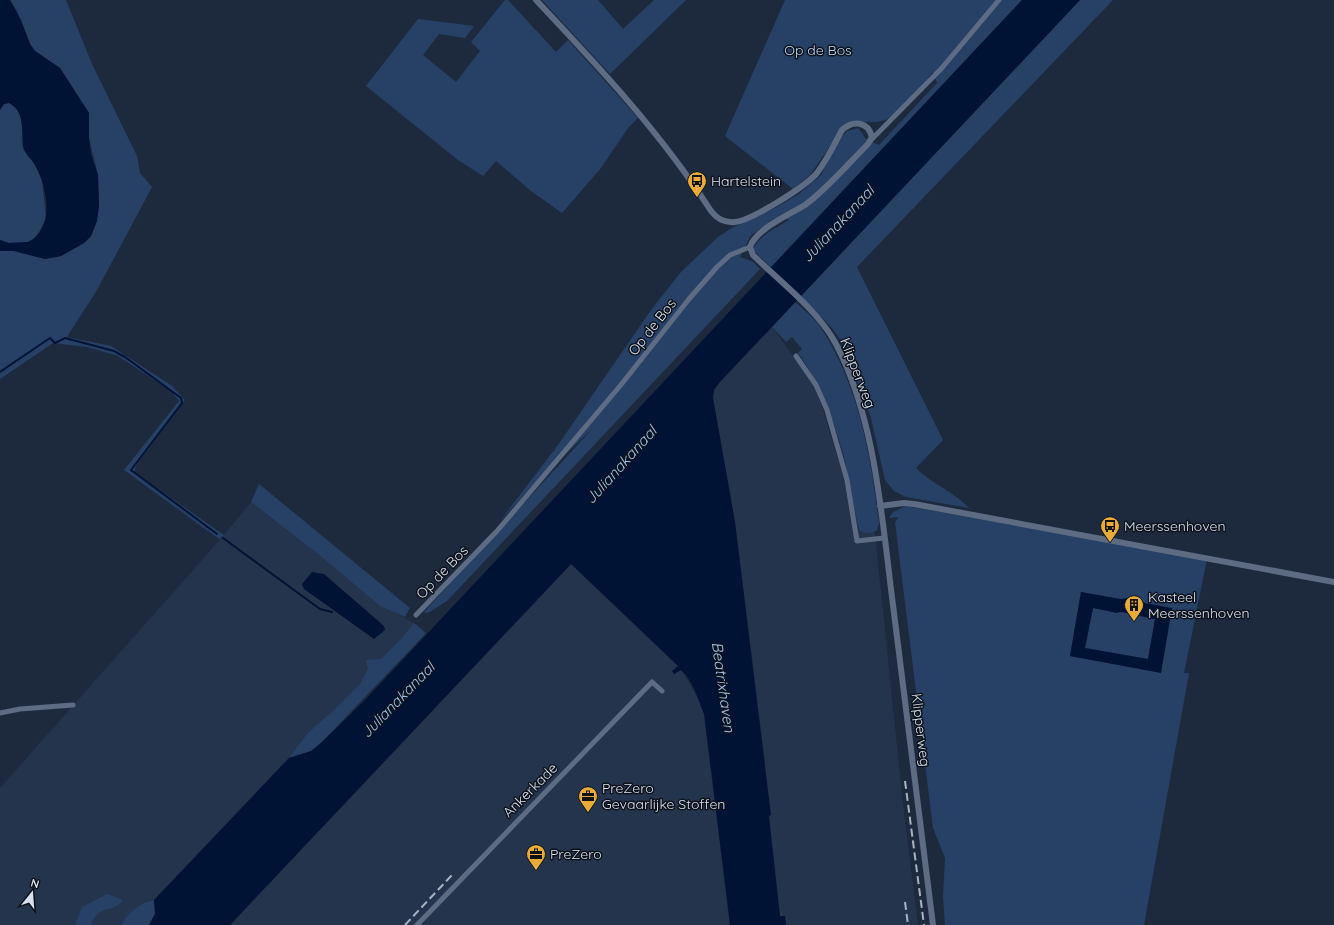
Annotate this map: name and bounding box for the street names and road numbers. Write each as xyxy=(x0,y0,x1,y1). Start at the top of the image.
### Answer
street label: Op de Bos xyxy=(624,295,680,359)
street label: Klipperweg xyxy=(836,335,880,411)
street label: Op de Bos xyxy=(412,542,472,602)
street label: Klipperweg xyxy=(908,692,934,768)
street label: Ankerkade xyxy=(499,759,561,821)

